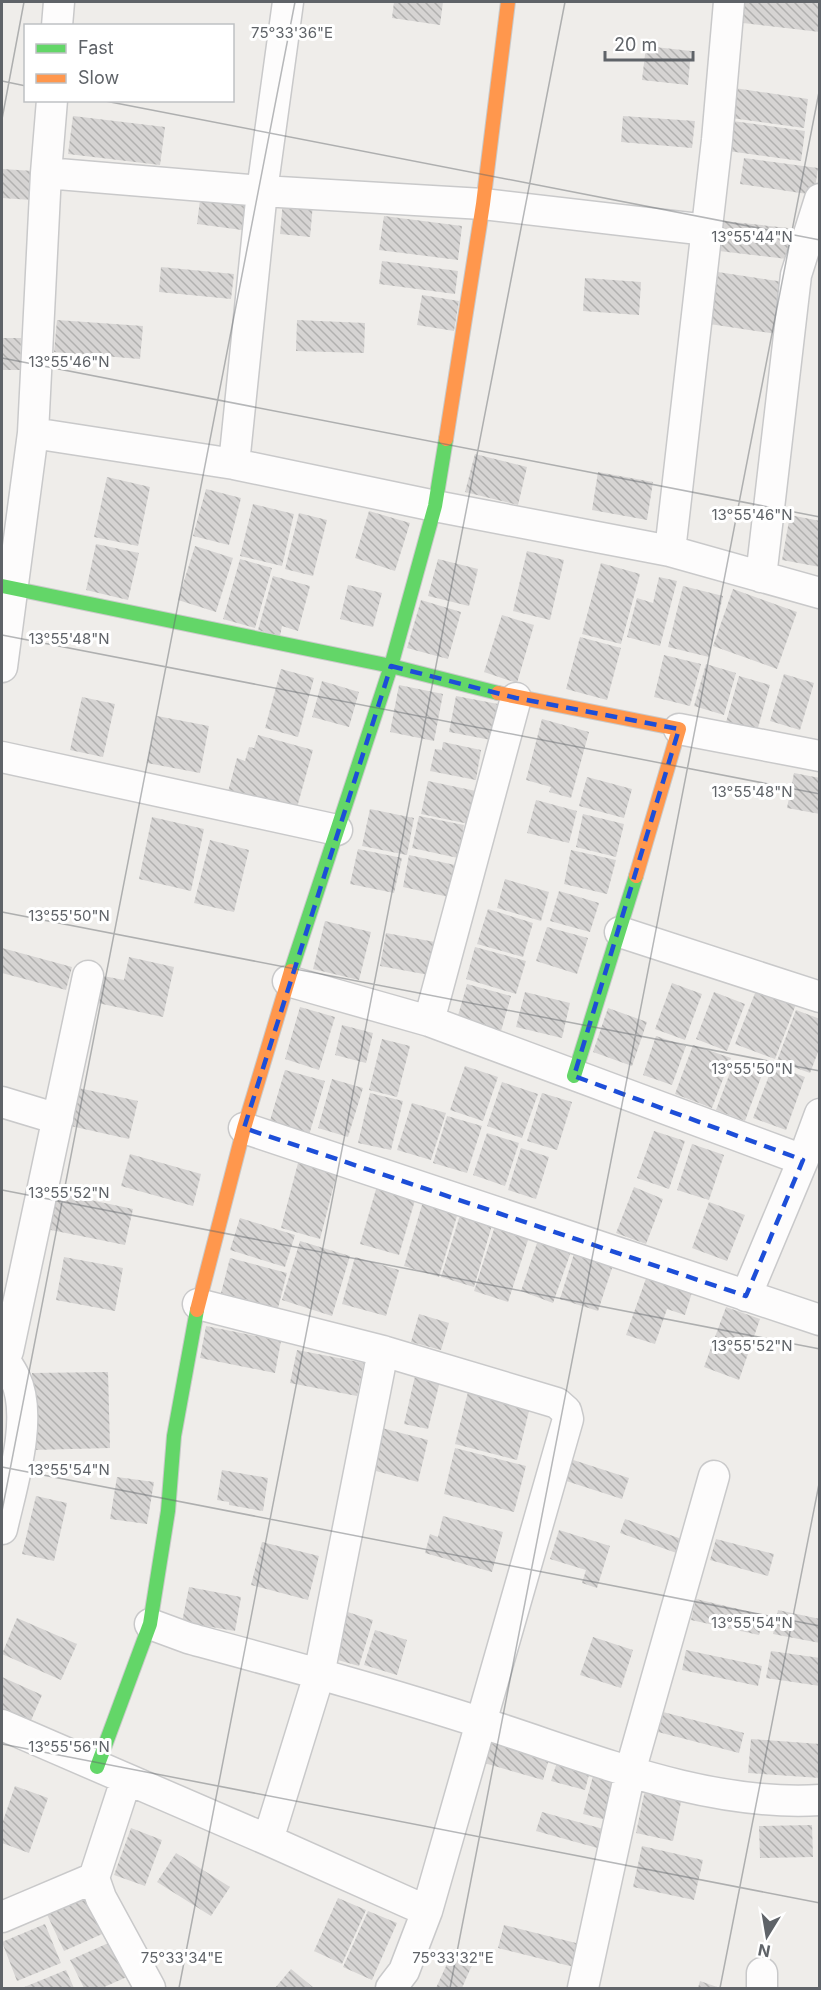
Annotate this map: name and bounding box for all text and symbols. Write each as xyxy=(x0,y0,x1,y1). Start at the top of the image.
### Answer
text: 75°33'36"E xyxy=(251,23,333,42)
legend xyxy=(24,24,234,102)
scale bar xyxy=(605,24,694,62)
text: 20 m xyxy=(614,34,657,55)
text: Fast xyxy=(78,37,114,58)
text: Slow xyxy=(78,67,119,88)
text: 13°55'44"N xyxy=(711,227,793,246)
text: 13°55'46"N xyxy=(28,352,110,371)
text: 13°55'46"N xyxy=(711,505,793,524)
text: 13°55'48"N xyxy=(28,629,110,648)
text: 13°55'48"N xyxy=(711,782,793,801)
text: 13°55'50"N xyxy=(28,906,110,925)
text: 13°55'50"N xyxy=(711,1059,793,1078)
text: 13°55'52"N xyxy=(28,1183,110,1202)
text: 13°55'52"N xyxy=(711,1336,793,1355)
text: 13°55'54"N xyxy=(28,1460,110,1479)
text: 13°55'54"N xyxy=(711,1613,793,1632)
text: 13°55'56"N xyxy=(28,1737,110,1756)
north arrow xyxy=(737,1906,797,1966)
text: N xyxy=(756,1940,772,1962)
text: 75°33'34"E xyxy=(141,1948,223,1967)
text: 75°33'32"E xyxy=(412,1948,494,1967)

